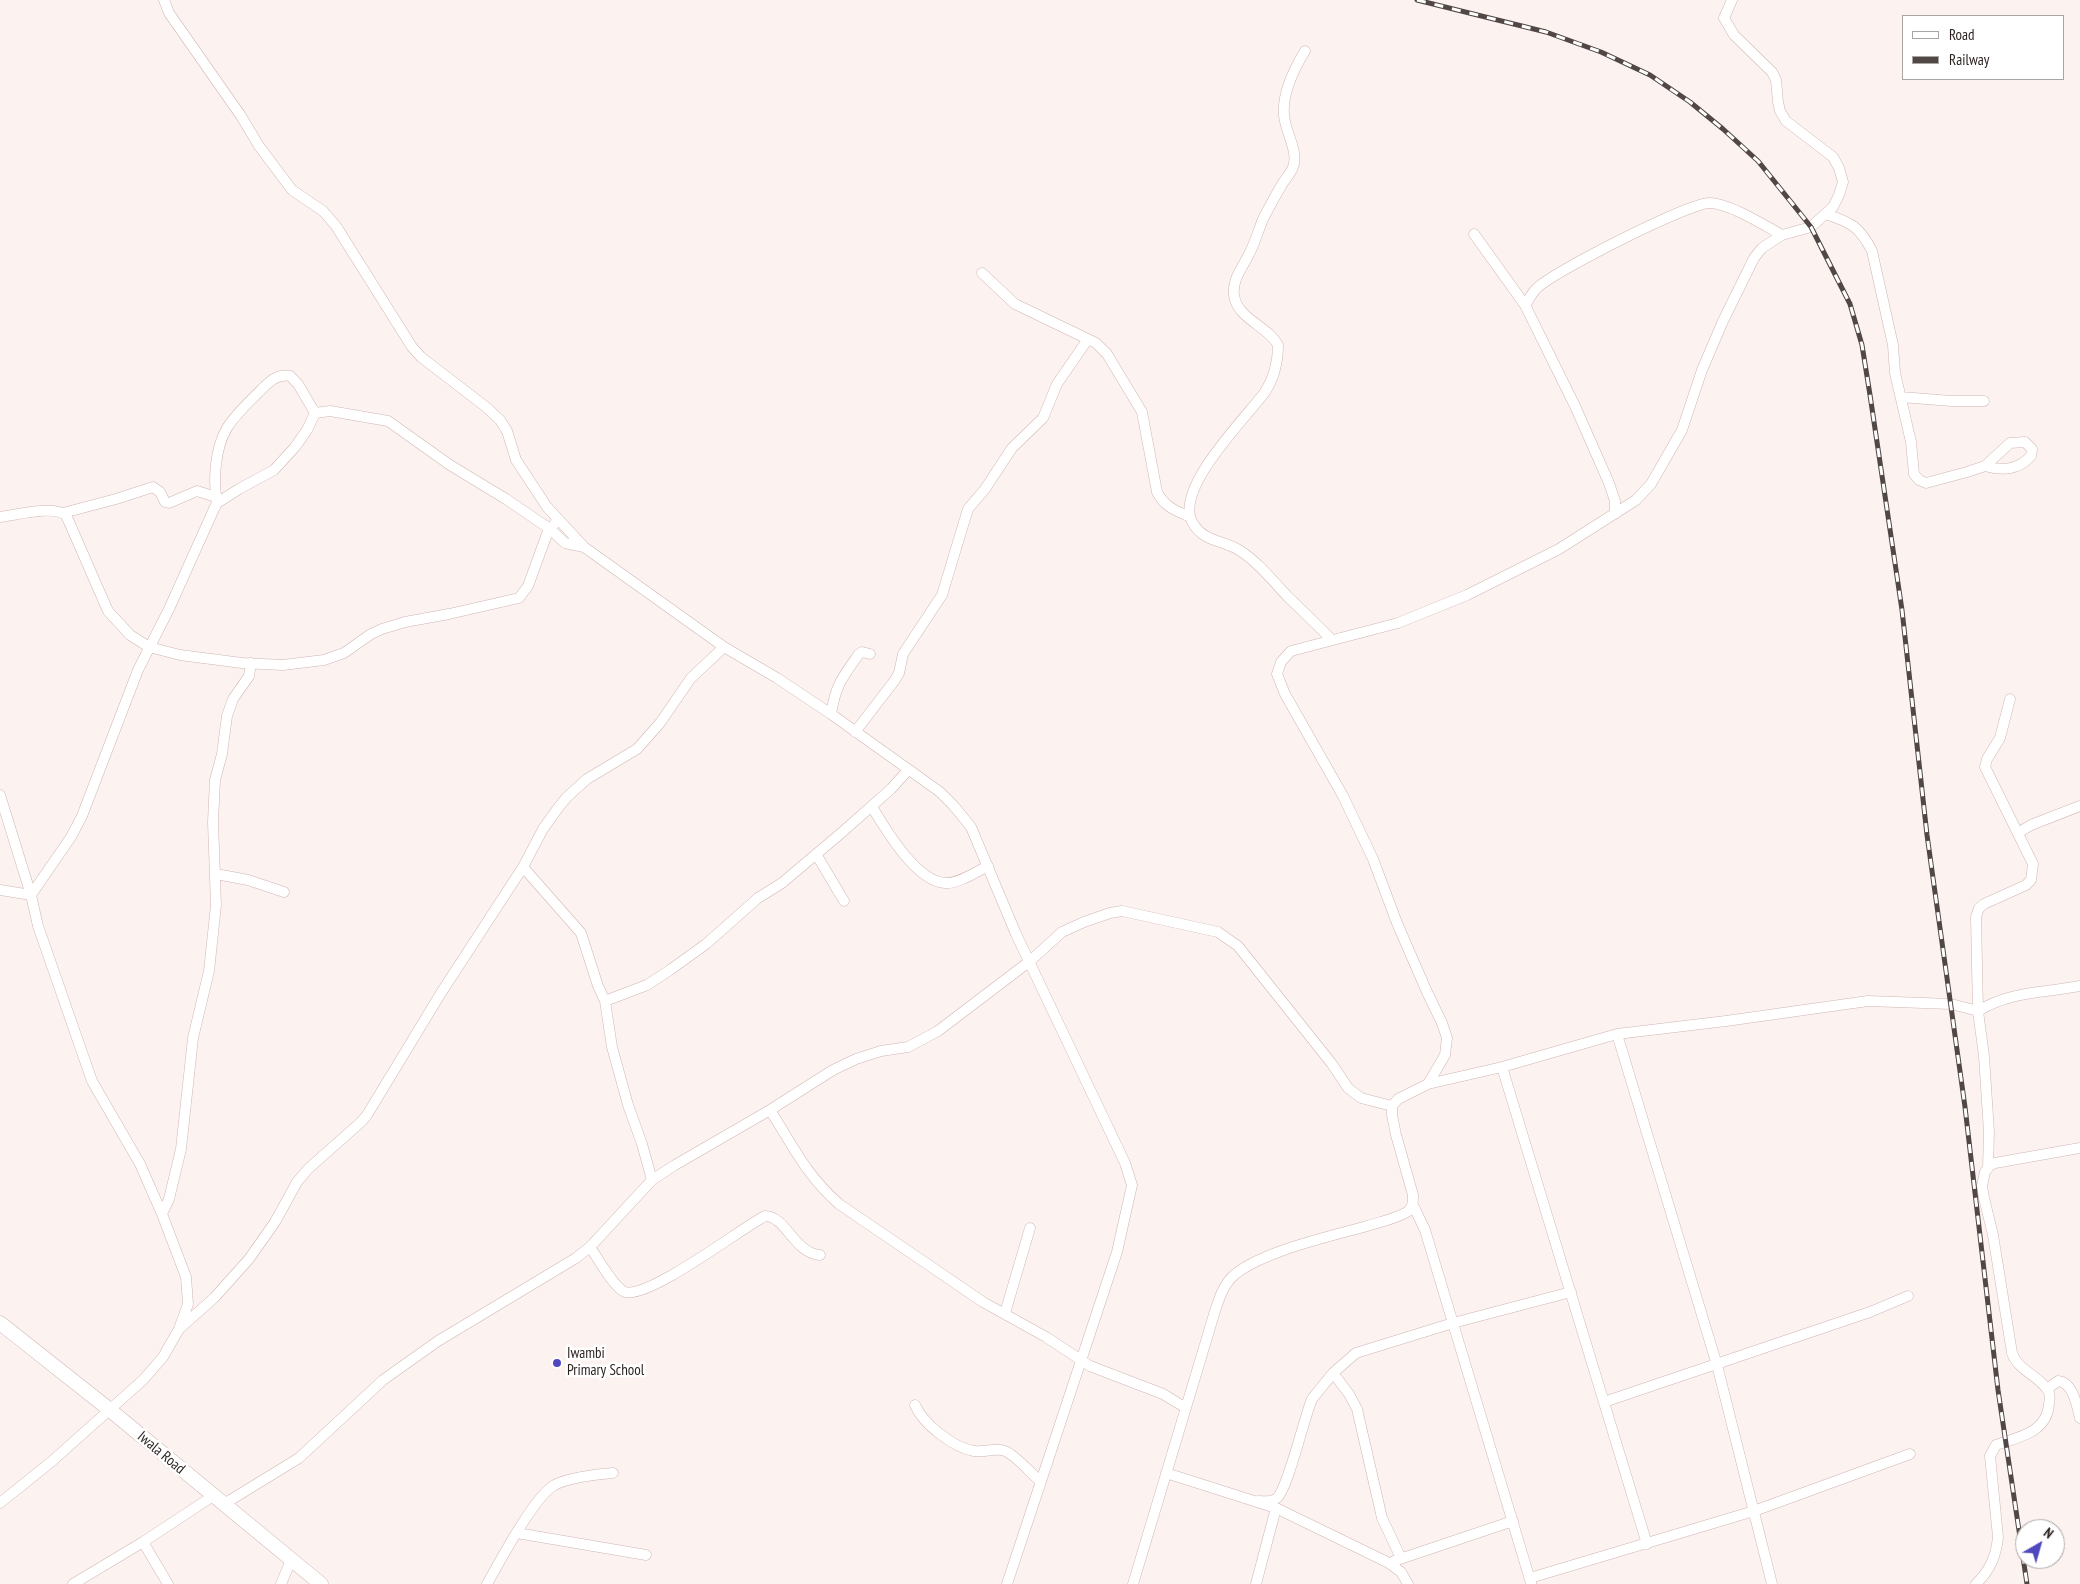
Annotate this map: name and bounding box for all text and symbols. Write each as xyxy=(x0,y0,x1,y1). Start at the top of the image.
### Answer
legend xyxy=(1902,15,2065,80)
text: Road xyxy=(1949,25,1975,44)
text: Railway xyxy=(1949,50,1989,69)
place label: Iwambi Primary School xyxy=(567,1345,644,1380)
marker: Iwambi Primary School xyxy=(551,1357,563,1369)
street label: Iwala Road xyxy=(134,1428,188,1478)
north arrow xyxy=(2015,1519,2065,1569)
text: N xyxy=(2040,1524,2057,1542)

